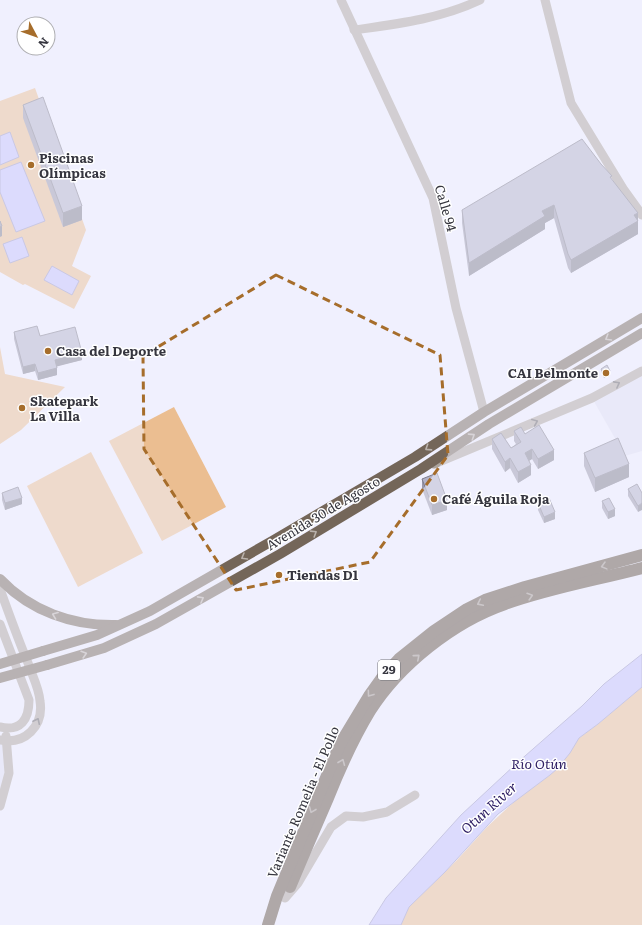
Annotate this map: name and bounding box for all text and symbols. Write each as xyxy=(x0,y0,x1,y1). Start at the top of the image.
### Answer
north arrow xyxy=(16,16,56,56)
text: N xyxy=(35,34,53,52)
place label: Piscinas Olímpicas xyxy=(39,148,106,182)
marker: Piscinas Olímpicas xyxy=(26,160,36,170)
street label: Calle 94 xyxy=(431,182,462,233)
one-way arrow xyxy=(605,334,612,341)
place label: Casa del Deporte xyxy=(56,341,166,360)
marker: Casa del Deporte xyxy=(43,346,53,356)
place label: CAI Belmonte xyxy=(508,363,598,382)
marker: CAI Belmonte xyxy=(601,368,611,378)
one-way arrow xyxy=(613,382,620,389)
place label: Skatepark La Villa xyxy=(30,391,98,425)
marker: Skatepark La Villa xyxy=(17,403,27,413)
one-way arrow xyxy=(530,419,538,427)
one-way arrow xyxy=(468,433,475,441)
one-way arrow xyxy=(425,444,432,451)
street label: Avenida 30 de Agosto xyxy=(262,471,384,554)
place label: Café Águila Roja xyxy=(442,489,550,508)
marker: Café Águila Roja xyxy=(429,494,439,504)
one-way arrow xyxy=(310,531,317,538)
one-way arrow xyxy=(241,553,248,560)
one-way arrow xyxy=(601,561,608,569)
place label: Tiendas D1 xyxy=(287,565,359,584)
marker: Tiendas D1 xyxy=(274,570,284,580)
one-way arrow xyxy=(527,592,534,601)
one-way arrow xyxy=(197,596,204,603)
one-way arrow xyxy=(477,598,484,606)
one-way arrow xyxy=(51,611,58,619)
one-way arrow xyxy=(80,650,87,659)
one-way arrow xyxy=(413,655,420,662)
road number: 29 xyxy=(378,660,400,680)
one-way arrow xyxy=(368,689,375,696)
one-way arrow xyxy=(32,718,40,726)
street label: Variante Romelia - El Pollo xyxy=(262,723,343,881)
water label: Río Otún xyxy=(511,753,568,773)
one-way arrow xyxy=(338,759,346,766)
water label: Otun River xyxy=(456,776,521,838)
one-way arrow xyxy=(309,806,317,813)

